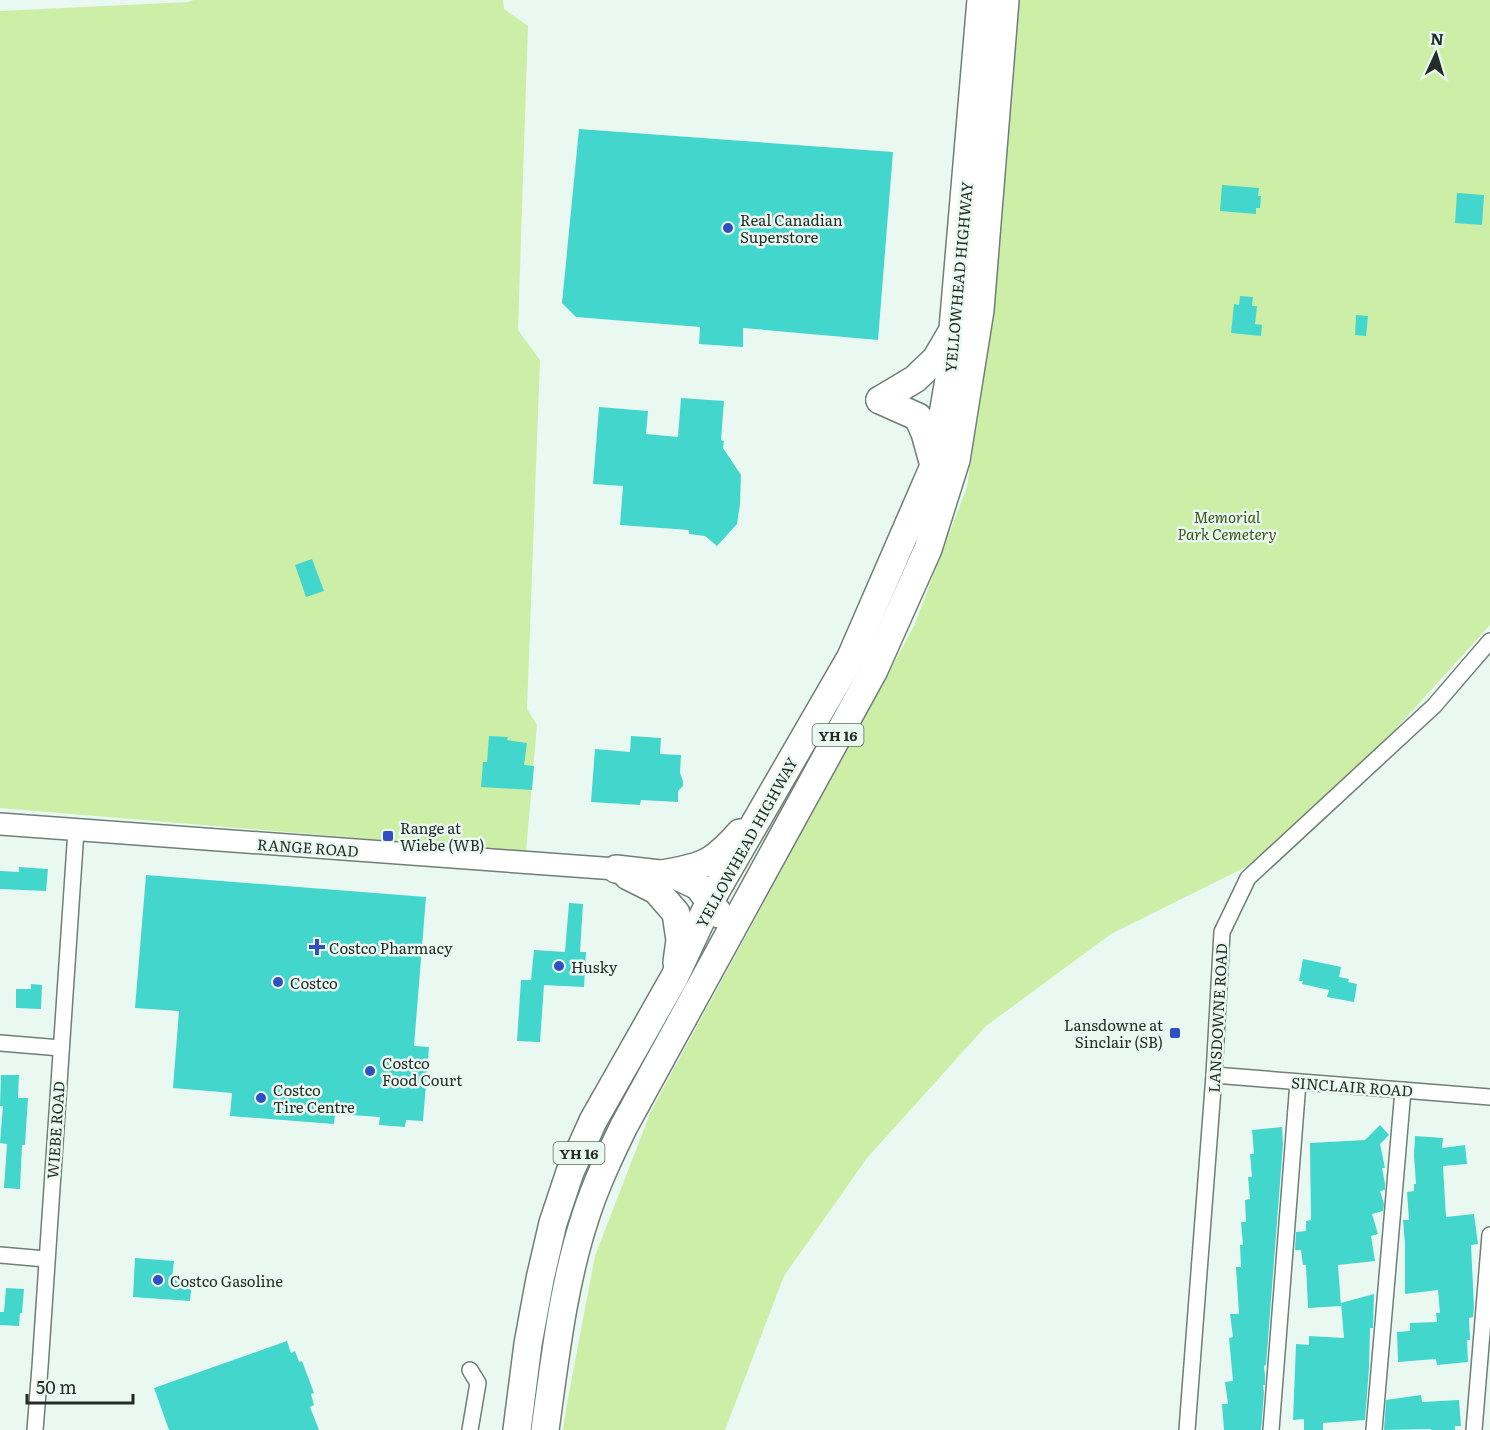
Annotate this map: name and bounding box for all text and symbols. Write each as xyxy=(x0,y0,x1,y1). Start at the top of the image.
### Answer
north arrow xyxy=(1406,24,1466,84)
text: N xyxy=(1430,26,1445,50)
street label: YELLOWHEAD HIGHWAY xyxy=(938,180,978,373)
place label: Real Canadian Superstore xyxy=(740,208,843,248)
marker: Real Canadian Superstore xyxy=(721,221,735,235)
park label: Memorial Park Cemetery xyxy=(1177,505,1277,545)
road number: YH 16 xyxy=(812,724,864,746)
street label: YELLOWHEAD HIGHWAY xyxy=(689,752,803,931)
place label: Range at Wiebe (WB) xyxy=(400,816,485,856)
marker: Range at Wiebe (WB) xyxy=(381,829,395,843)
street label: RANGE ROAD xyxy=(257,832,359,862)
place label: Costco Pharmacy xyxy=(329,936,453,959)
marker: Costco Pharmacy xyxy=(310,940,324,954)
street label: LANSDOWNE ROAD xyxy=(1202,943,1232,1093)
place label: Husky xyxy=(571,955,618,978)
marker: Husky xyxy=(552,959,566,973)
place label: Costco xyxy=(290,971,338,994)
marker: Costco xyxy=(271,975,285,989)
place label: Lansdowne at Sinclair (SB) xyxy=(1064,1013,1163,1053)
marker: Lansdowne at Sinclair (SB) xyxy=(1168,1026,1182,1040)
place label: Costco Food Court xyxy=(382,1051,462,1091)
marker: Costco Food Court xyxy=(363,1064,377,1078)
street label: SINCLAIR ROAD xyxy=(1290,1070,1414,1102)
place label: Costco Tire Centre xyxy=(273,1078,355,1118)
street label: WIEBE ROAD xyxy=(40,1080,70,1180)
marker: Costco Tire Centre xyxy=(254,1091,268,1105)
road number: YH 16 xyxy=(554,1142,604,1164)
place label: Costco Gasoline xyxy=(170,1269,283,1292)
marker: Costco Gasoline xyxy=(151,1273,165,1287)
scale bar xyxy=(27,1367,134,1405)
text: 50 m xyxy=(36,1373,77,1400)

